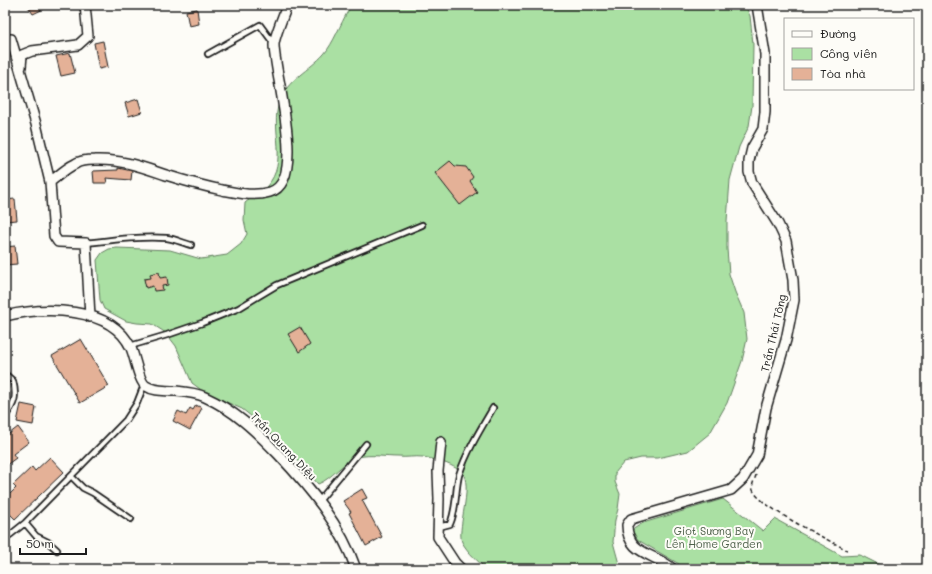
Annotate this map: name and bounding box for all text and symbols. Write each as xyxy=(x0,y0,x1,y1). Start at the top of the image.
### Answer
legend xyxy=(784,18,914,90)
text: Đường xyxy=(820,25,856,41)
text: Công viên xyxy=(820,45,877,61)
text: Tòa nhà xyxy=(820,65,866,81)
street label: Trần Thái Tông xyxy=(757,293,789,373)
street label: Trần Quang Diệu xyxy=(248,409,320,483)
park label: Giọt Sương Bay Lên Home Garden xyxy=(666,523,762,551)
scale bar xyxy=(20,530,86,556)
text: 50 m xyxy=(26,535,54,551)

